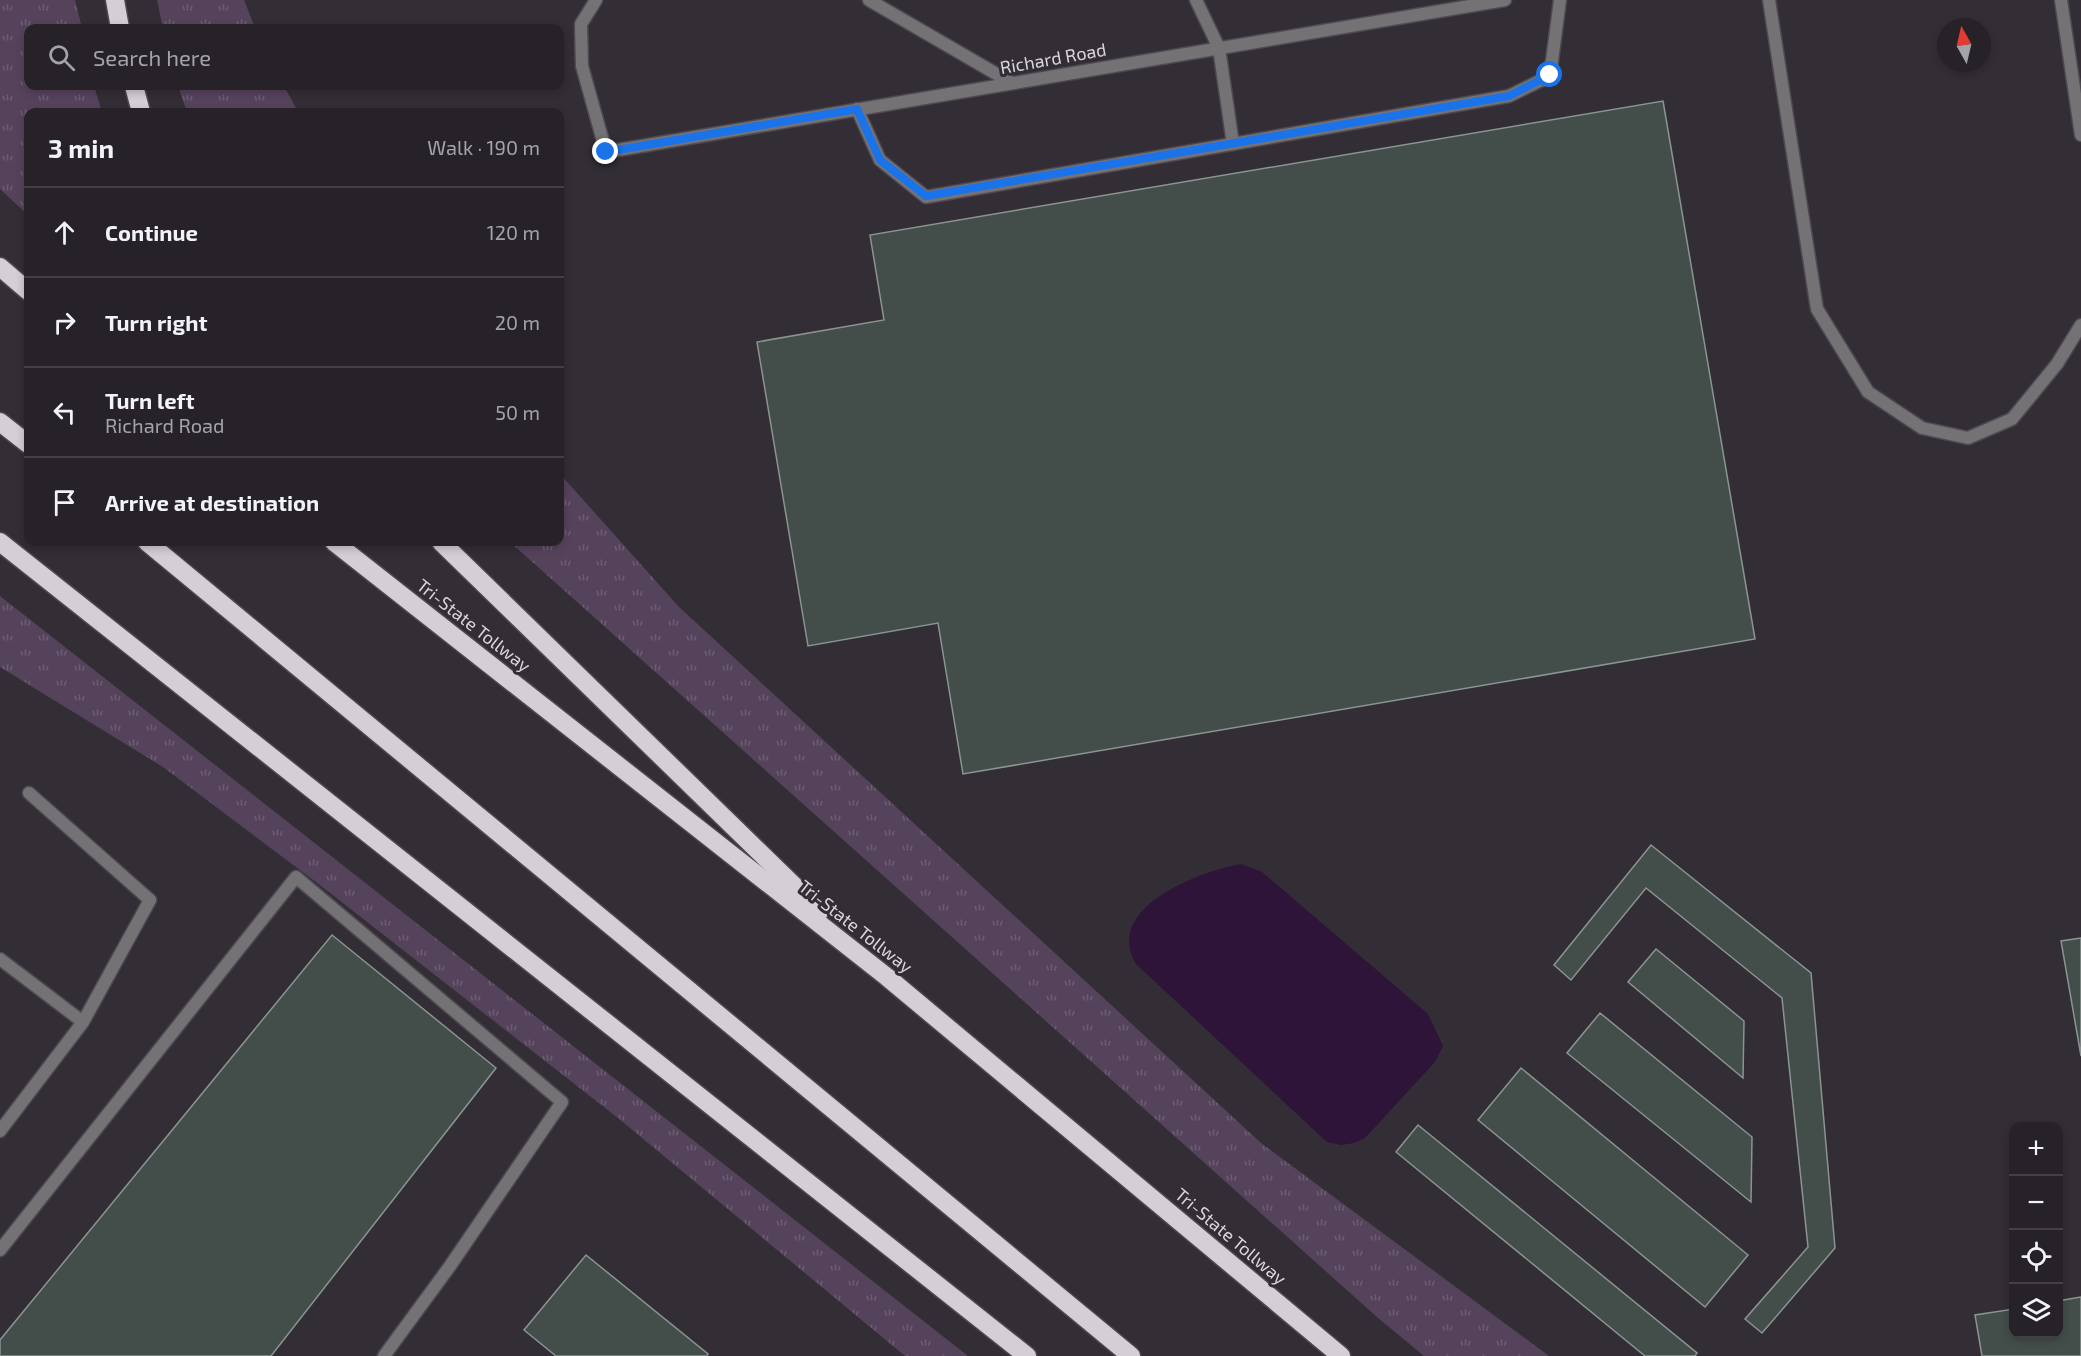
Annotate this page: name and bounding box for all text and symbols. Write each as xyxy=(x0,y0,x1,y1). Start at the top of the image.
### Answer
north arrow xyxy=(1937,18,1991,72)
search box xyxy=(24,24,564,90)
street label: Richard Road xyxy=(998,38,1108,78)
icon: search xyxy=(45,41,78,74)
text: Search here xyxy=(93,44,211,70)
route start xyxy=(1536,61,1562,87)
text: 3 min xyxy=(48,132,114,163)
text: Walk · 190 m xyxy=(427,135,540,159)
route end xyxy=(592,138,618,164)
icon: ahead xyxy=(48,216,81,249)
text: Continue xyxy=(105,219,198,245)
text: 120 m xyxy=(487,220,540,244)
icon: right xyxy=(48,306,81,339)
text: Turn right xyxy=(105,309,207,335)
text: 20 m xyxy=(495,310,540,334)
text: Turn left xyxy=(105,387,194,413)
icon: left xyxy=(48,396,81,429)
text: 50 m xyxy=(495,400,540,424)
text: Richard Road xyxy=(105,413,225,437)
icon: arrive xyxy=(48,486,81,519)
text: Arrive at destination xyxy=(105,489,319,515)
street label: Tri-State Tollway xyxy=(413,574,536,677)
street label: Tri-State Tollway xyxy=(795,875,918,978)
map controls xyxy=(2009,1122,2063,1338)
button: + xyxy=(2009,1122,2063,1176)
button: − xyxy=(2009,1176,2063,1230)
street label: Tri-State Tollway xyxy=(1171,1183,1291,1289)
button: locate xyxy=(2009,1230,2063,1284)
button: layers xyxy=(2009,1284,2063,1338)

